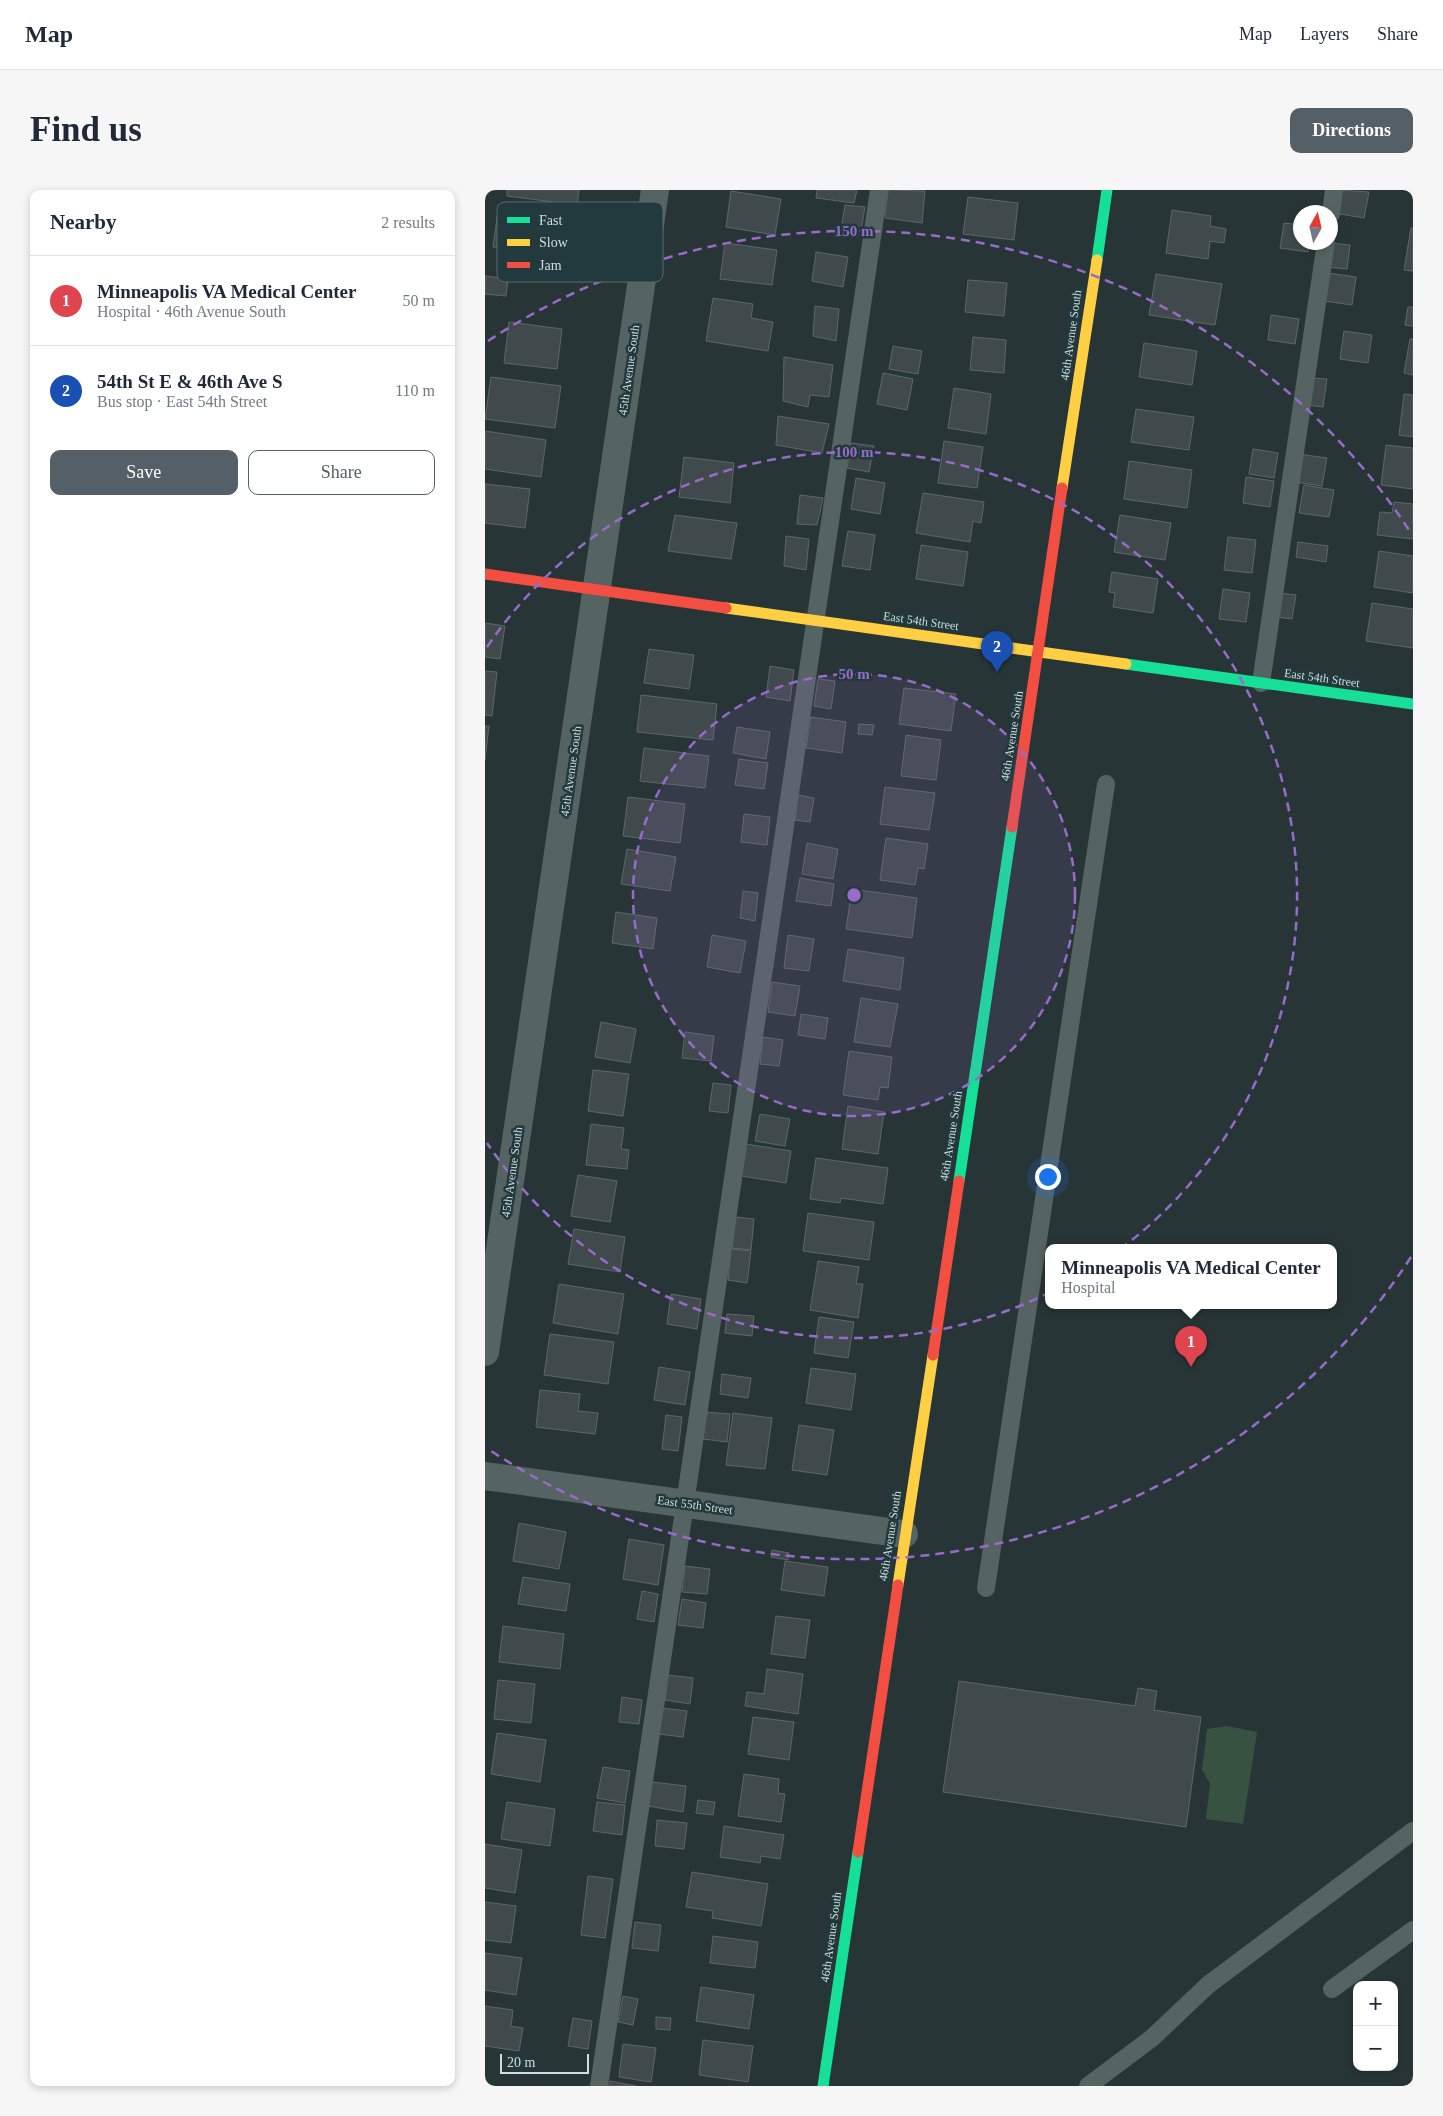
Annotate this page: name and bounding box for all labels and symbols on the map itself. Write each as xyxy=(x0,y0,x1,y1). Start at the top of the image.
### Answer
legend xyxy=(497,202,663,282)
north arrow xyxy=(1293,205,1338,250)
text: Fast xyxy=(539,213,562,228)
text: 150 m xyxy=(835,223,874,239)
text: Slow xyxy=(539,235,569,250)
text: Jam xyxy=(539,258,562,273)
street label: 46th Avenue South xyxy=(1058,289,1084,381)
street label: 45th Avenue South xyxy=(616,324,642,416)
text: 100 m xyxy=(835,444,874,460)
street label: East 54th Street xyxy=(882,609,960,633)
pin: 2 xyxy=(981,631,1013,672)
text: 50 m xyxy=(838,666,870,682)
street label: East 54th Street xyxy=(1283,666,1361,690)
street label: 46th Avenue South xyxy=(998,690,1026,782)
street label: 45th Avenue South xyxy=(558,725,584,817)
centre of rings xyxy=(845,886,863,904)
street label: 46th Avenue South xyxy=(937,1090,965,1182)
street label: 45th Avenue South xyxy=(499,1126,525,1218)
your location xyxy=(1035,1164,1061,1190)
pin: 1 xyxy=(1175,1326,1207,1367)
street label: 46th Avenue South xyxy=(876,1490,904,1582)
street label: East 55th Street xyxy=(656,1493,734,1517)
street label: 46th Avenue South xyxy=(818,1891,844,1983)
scale bar xyxy=(500,2051,589,2074)

